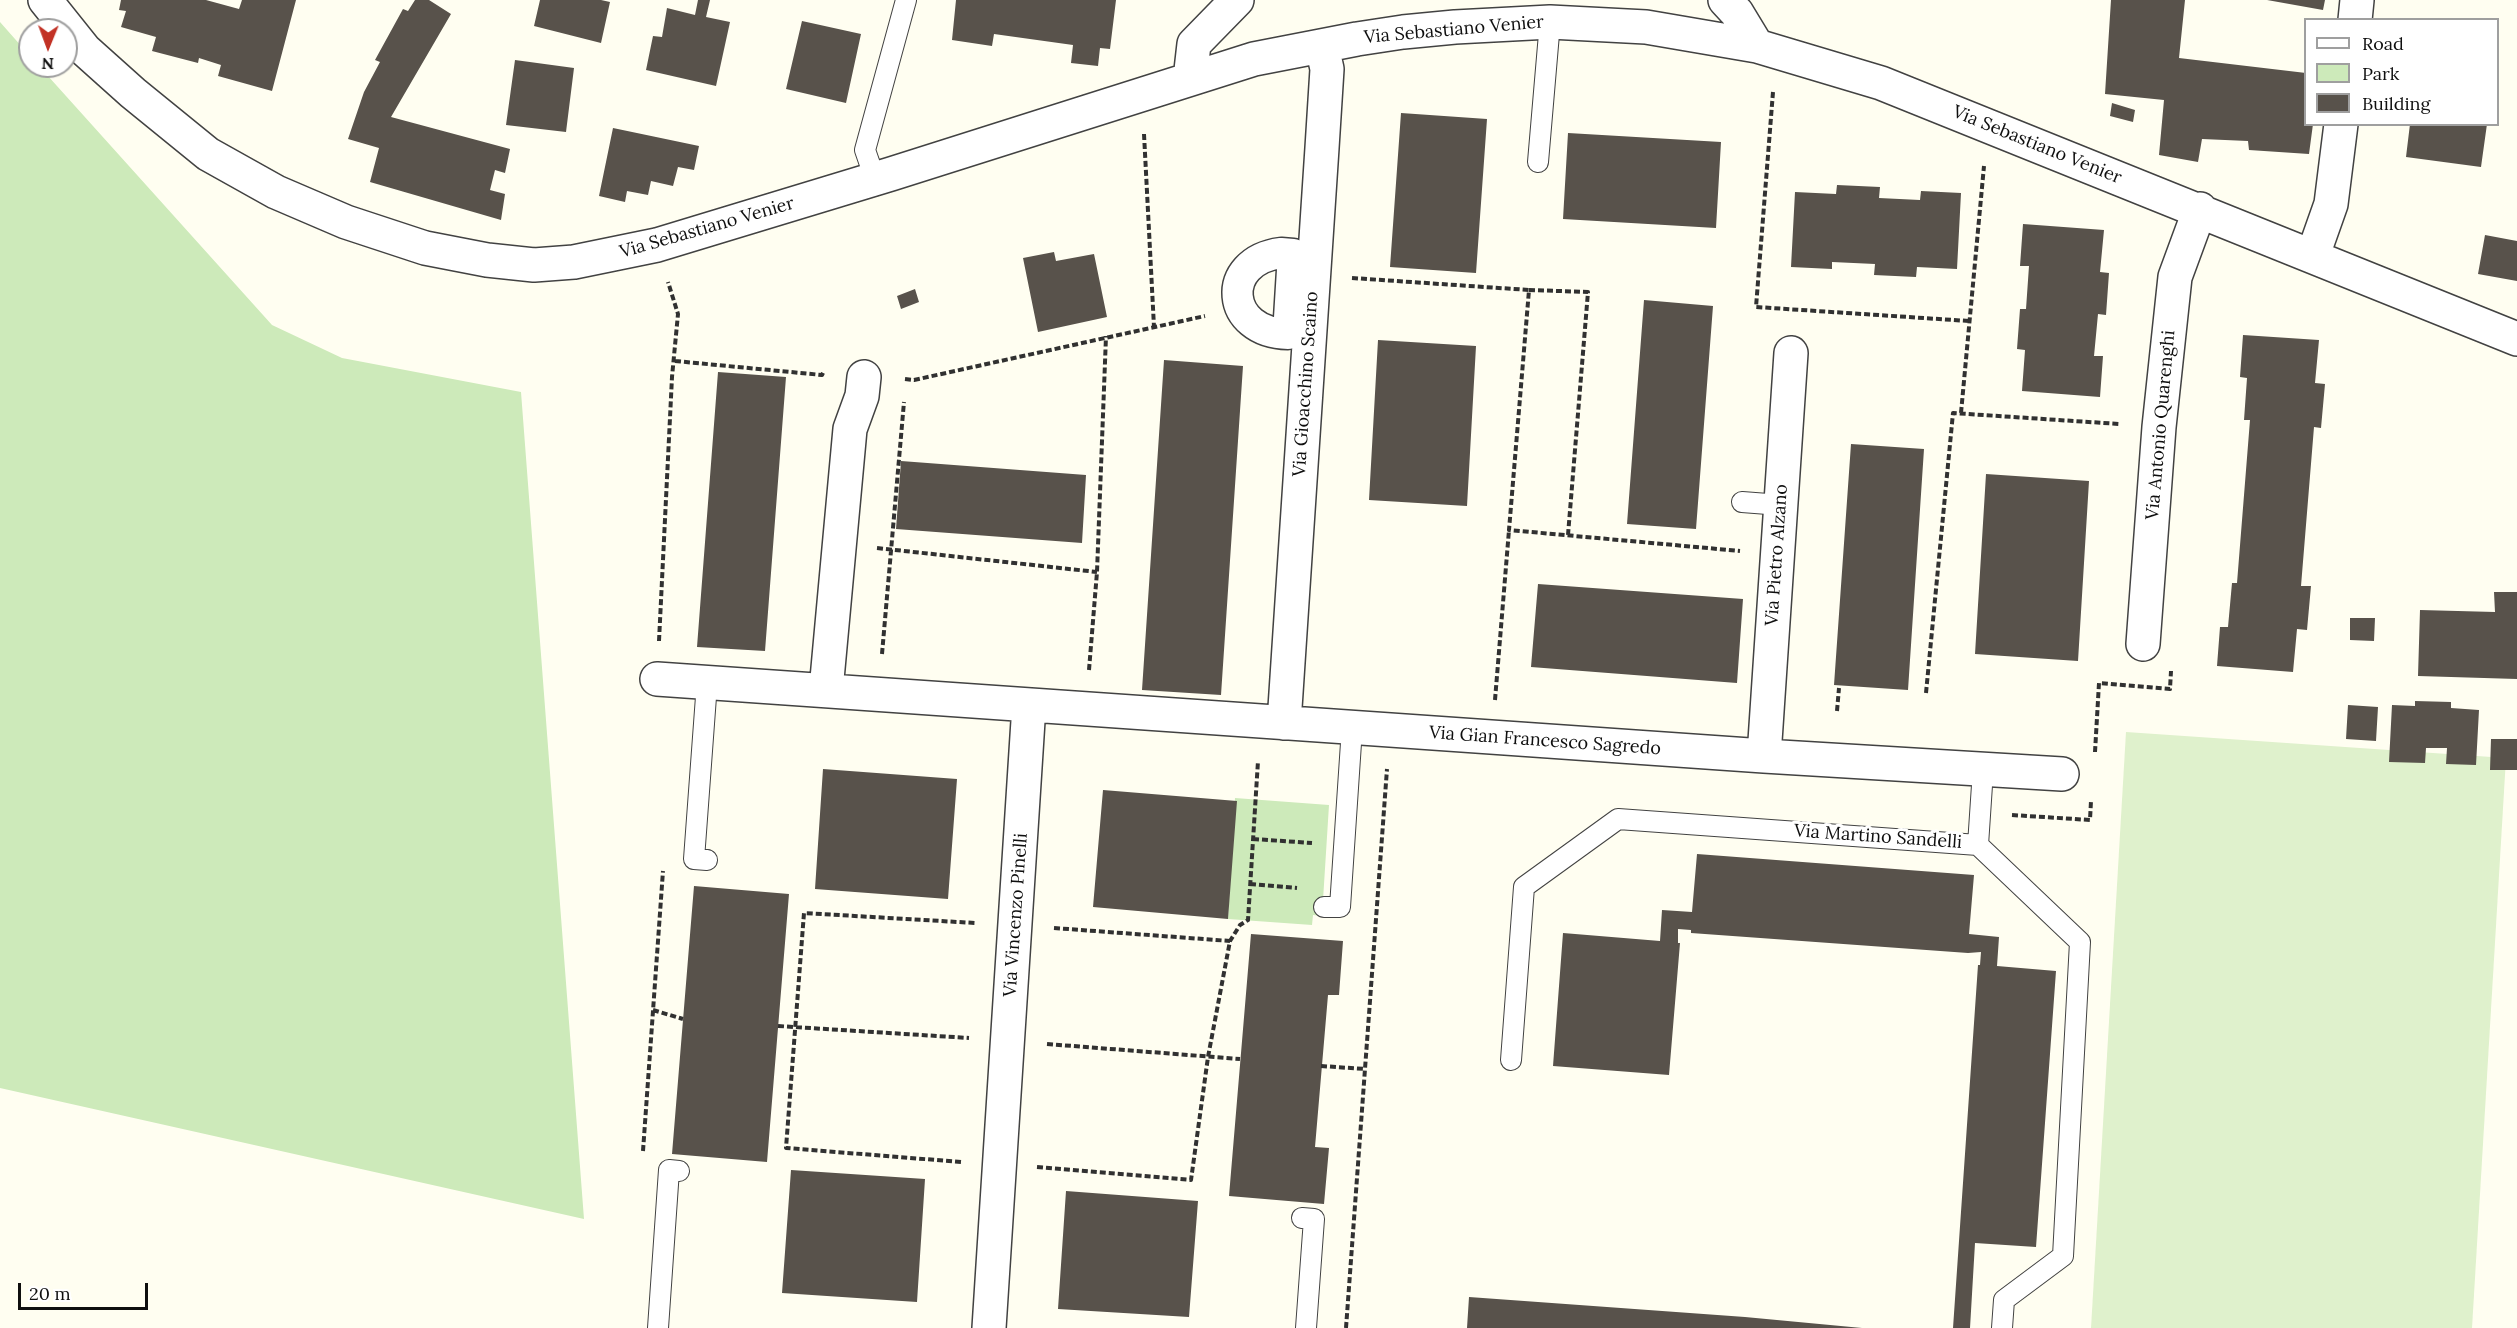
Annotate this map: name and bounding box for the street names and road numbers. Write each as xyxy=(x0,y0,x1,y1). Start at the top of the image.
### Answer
street label: Via Sebastiano Venier xyxy=(1363,11,1545,49)
street label: Via Sebastiano Venier xyxy=(1949,101,2125,189)
street label: Via Sebastiano Venier xyxy=(617,193,797,263)
street label: Via Gioacchino Scaino xyxy=(1289,291,1323,477)
street label: Via Antonio Quarenghi xyxy=(2142,329,2180,521)
street label: Via Pietro Alzano xyxy=(1761,483,1793,627)
street label: Via Gian Francesco Sagredo xyxy=(1428,722,1662,760)
street label: Via Martino Sandelli xyxy=(1793,820,1963,854)
street label: Via Vincenzo Pinelli xyxy=(1000,832,1032,998)

